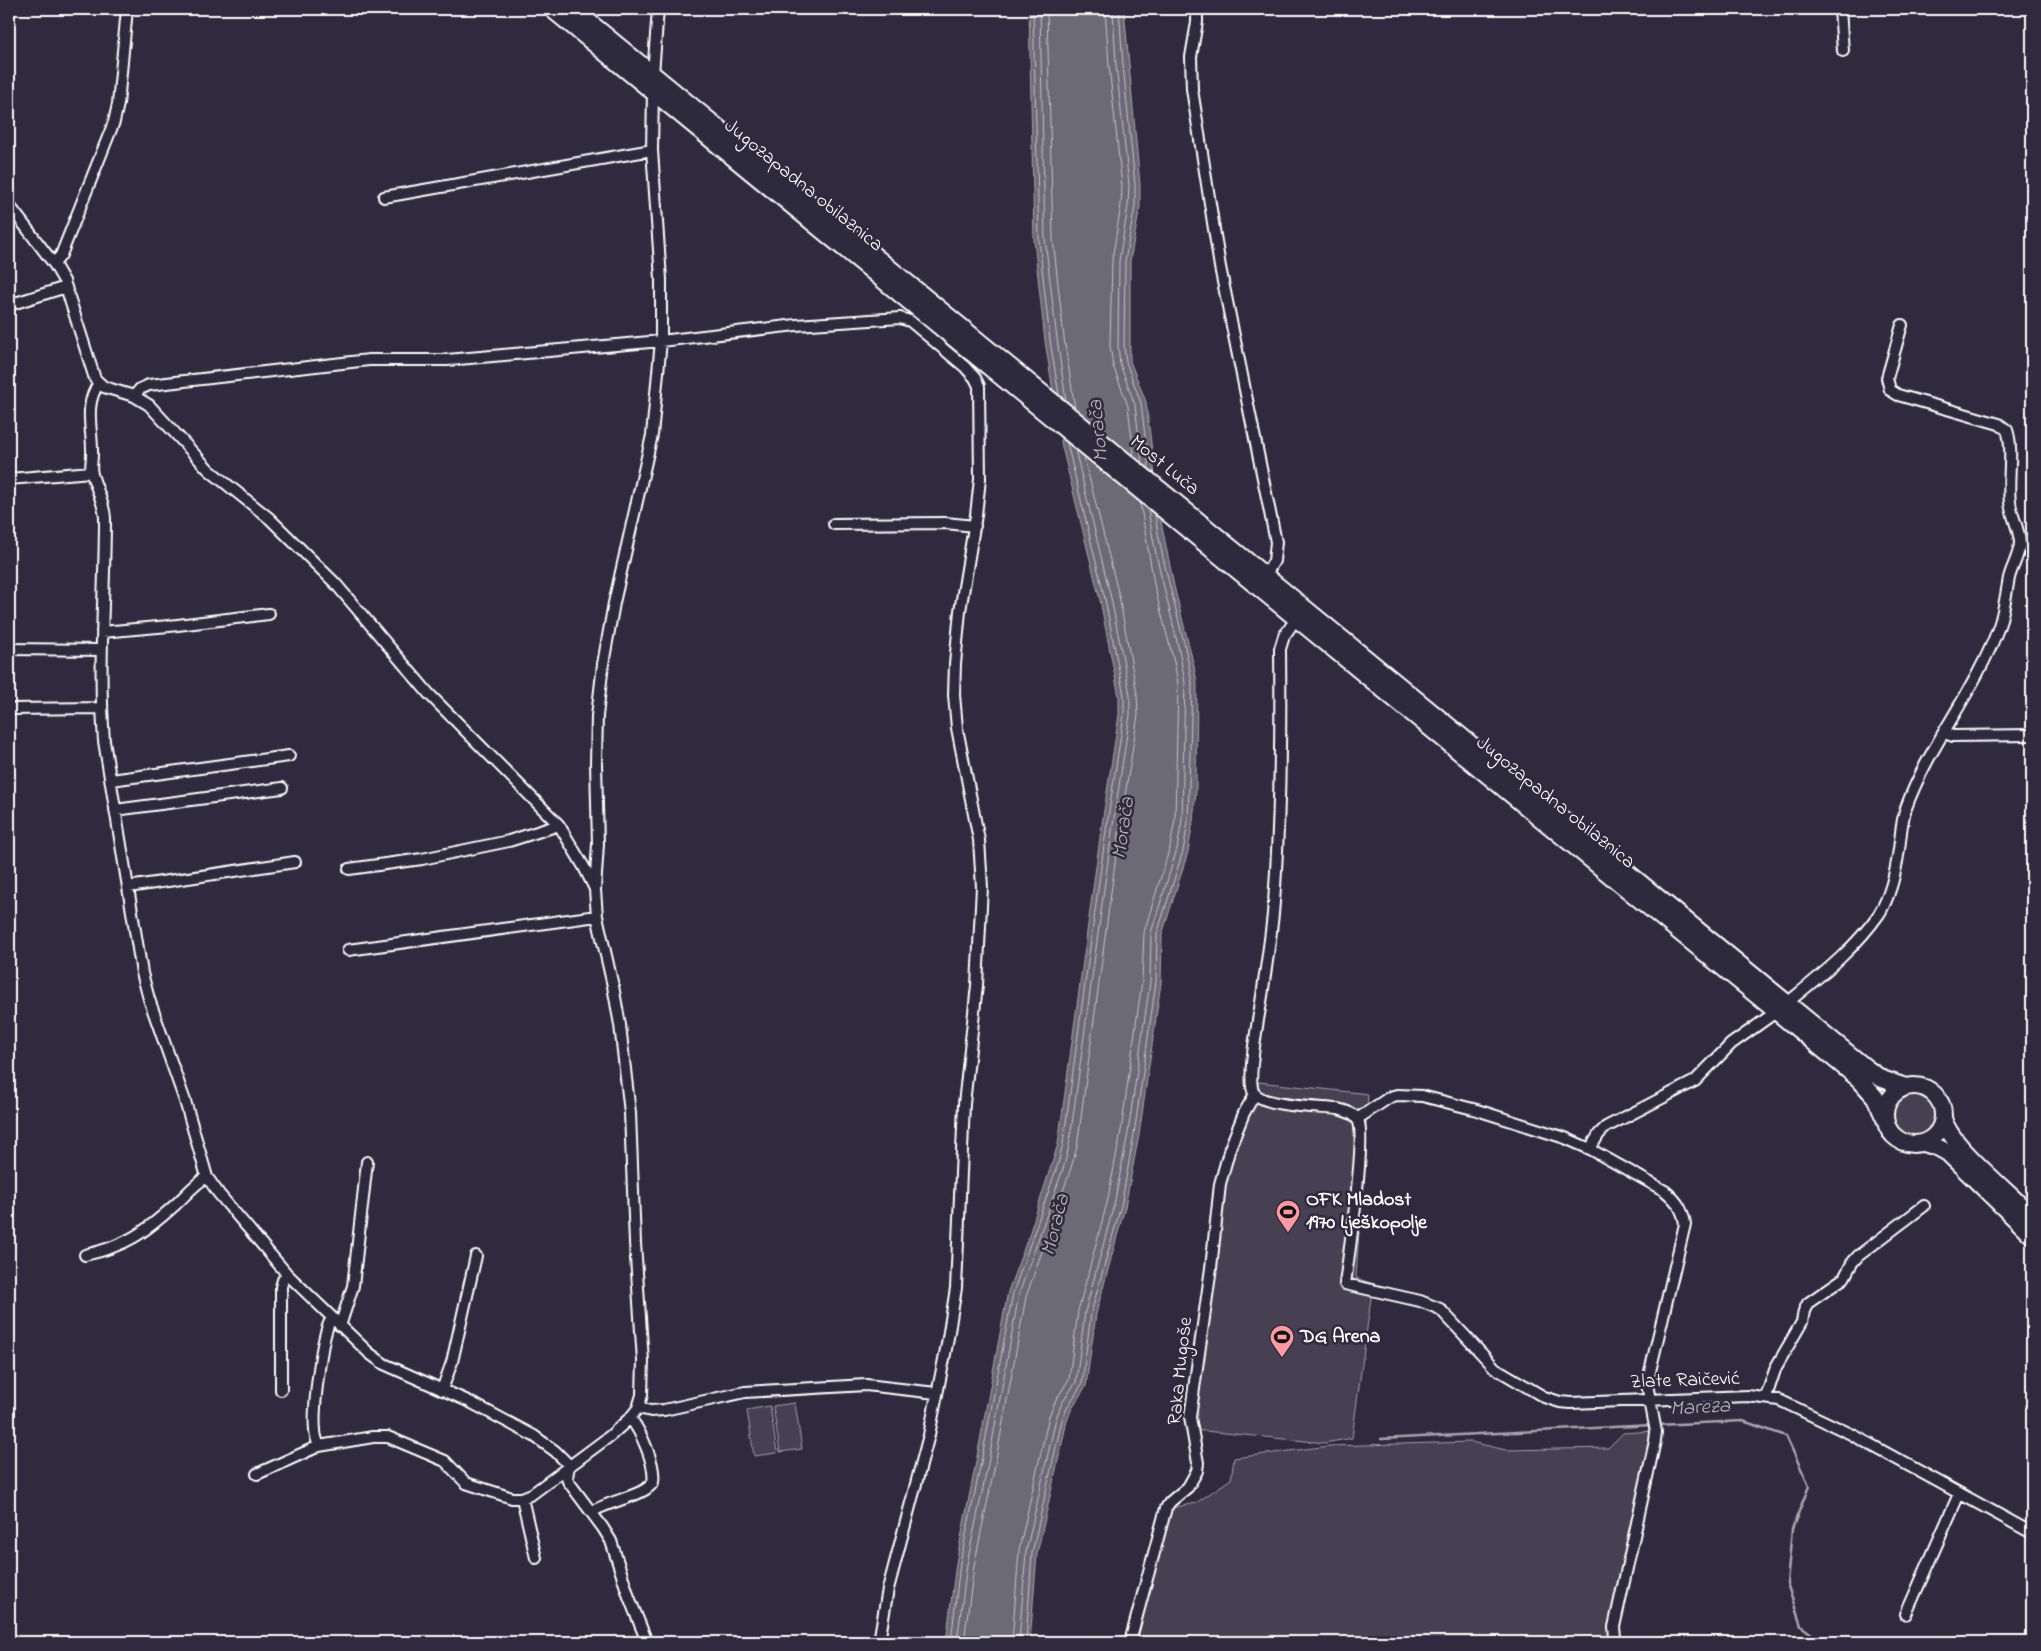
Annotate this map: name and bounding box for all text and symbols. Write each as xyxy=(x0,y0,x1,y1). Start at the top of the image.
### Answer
street label: Jugozapadna obilaznica xyxy=(716,112,889,260)
water label: Morača xyxy=(1081,398,1117,463)
street label: Most Luča xyxy=(1123,429,1205,503)
street label: Jugozapadna obilaznica xyxy=(1468,729,1641,877)
water label: Morača xyxy=(1105,794,1143,861)
place label: OFK Mladost 1970 Lješkopolje xyxy=(1306,1186,1428,1238)
water label: Morača xyxy=(1034,1191,1078,1259)
sports icon: OFK Mladost 1970 Lješkopolje xyxy=(1275,1199,1301,1233)
street label: Raka Mugoše xyxy=(1161,1316,1202,1427)
place label: DG Arena xyxy=(1299,1323,1381,1352)
sports icon: DG Arena xyxy=(1269,1324,1295,1358)
street label: Zlate Raičević xyxy=(1630,1365,1740,1397)
water label: Mareza xyxy=(1669,1391,1731,1425)

